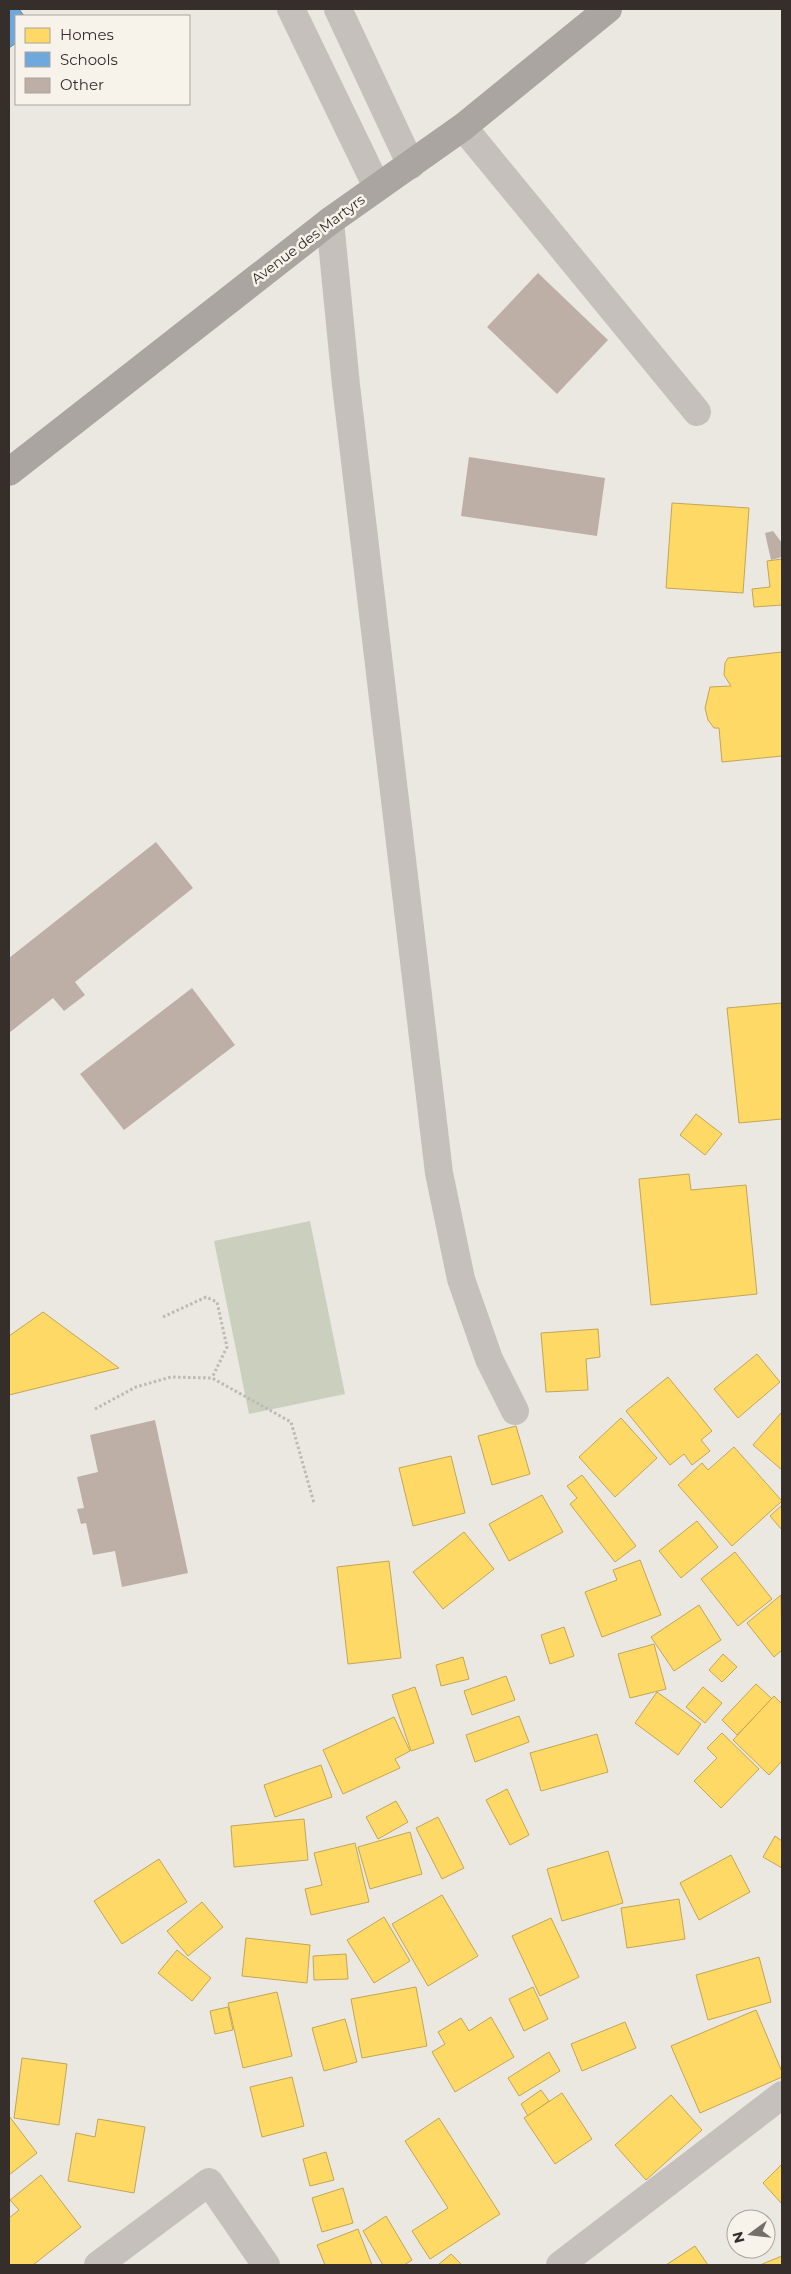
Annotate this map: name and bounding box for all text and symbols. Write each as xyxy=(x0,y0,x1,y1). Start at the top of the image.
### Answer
legend xyxy=(15,15,190,105)
text: Homes xyxy=(60,25,114,44)
text: Schools xyxy=(60,50,118,69)
text: Other xyxy=(60,75,104,94)
street label: Avenue des Martyrs xyxy=(248,190,368,288)
north arrow xyxy=(726,2209,776,2259)
text: N xyxy=(728,2230,749,2245)

